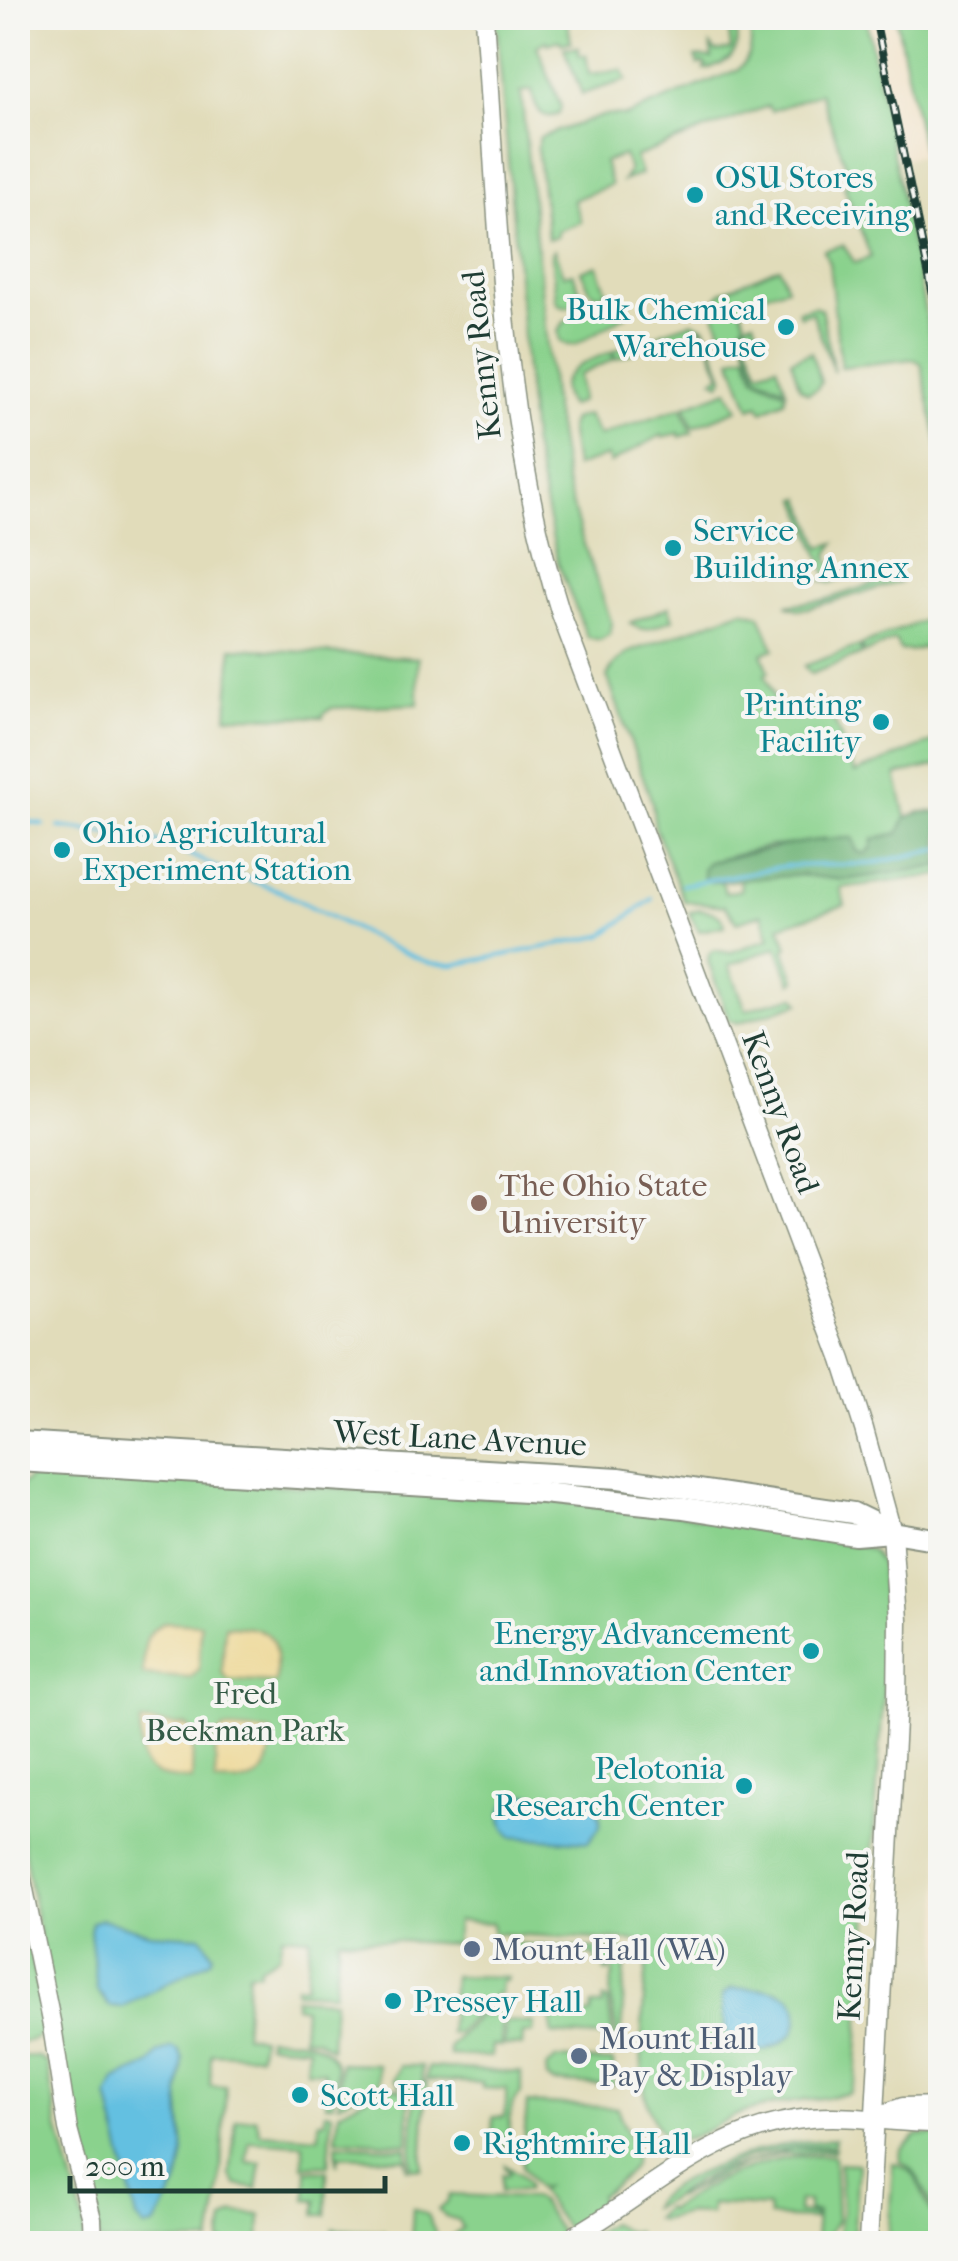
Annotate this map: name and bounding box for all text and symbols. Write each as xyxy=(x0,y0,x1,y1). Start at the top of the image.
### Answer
place label: OSU Stores and Receiving xyxy=(715,159,912,233)
marker: OSU Stores and Receiving xyxy=(684,184,706,206)
street label: Kenny Road xyxy=(454,268,509,441)
place label: Bulk Chemical Warehouse xyxy=(566,291,766,365)
marker: Bulk Chemical Warehouse xyxy=(775,316,797,338)
place label: Service Building Annex xyxy=(693,512,910,586)
marker: Service Building Annex xyxy=(662,537,684,559)
place label: Printing Facility xyxy=(744,686,862,760)
marker: Printing Facility xyxy=(870,711,892,733)
place label: Ohio Agricultural Experiment Station xyxy=(82,814,352,888)
marker: Ohio Agricultural Experiment Station xyxy=(51,839,73,861)
street label: Kenny Road xyxy=(734,1026,827,1199)
place label: The Ohio State University xyxy=(499,1167,708,1241)
marker: The Ohio State University xyxy=(468,1192,490,1214)
street label: West Lane Avenue xyxy=(331,1413,588,1464)
place label: Energy Advancement and Innovation Center xyxy=(479,1615,792,1689)
marker: Energy Advancement and Innovation Center xyxy=(800,1640,822,1662)
park label: Fred Beekman Park xyxy=(145,1675,345,1749)
place label: Pelotonia Research Center xyxy=(494,1750,725,1824)
marker: Pelotonia Research Center xyxy=(733,1775,755,1797)
street label: Kenny Road xyxy=(831,1850,876,2022)
place label: Mount Hall (WA) xyxy=(492,1931,726,1968)
marker: Mount Hall (WA) xyxy=(461,1938,483,1960)
place label: Pressey Hall xyxy=(413,1983,582,2020)
marker: Pressey Hall xyxy=(382,1990,404,2012)
place label: Mount Hall Pay & Display xyxy=(599,2020,793,2094)
marker: Mount Hall Pay & Display xyxy=(568,2045,590,2067)
place label: Scott Hall xyxy=(320,2077,454,2114)
marker: Scott Hall xyxy=(289,2084,311,2106)
place label: Rightmire Hall xyxy=(482,2125,691,2162)
scale bar xyxy=(70,2131,385,2193)
marker: Rightmire Hall xyxy=(451,2132,473,2154)
text: 200 m xyxy=(85,2149,165,2184)

